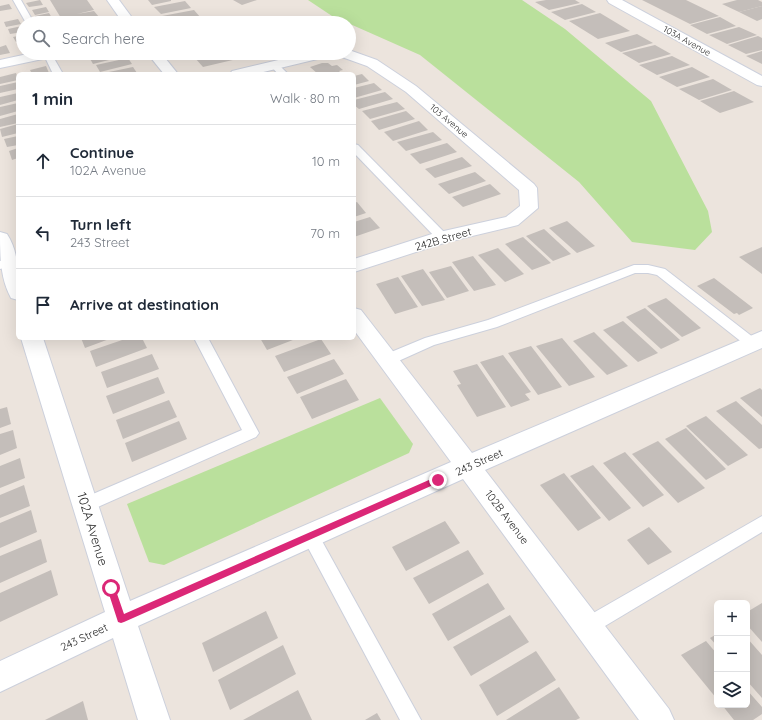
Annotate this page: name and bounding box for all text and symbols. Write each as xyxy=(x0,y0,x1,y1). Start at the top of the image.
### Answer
search box xyxy=(16,16,356,60)
street label: 103A Avenue xyxy=(662,23,713,58)
icon: search xyxy=(30,27,52,49)
text: Search here xyxy=(62,29,145,48)
text: 1 min xyxy=(32,88,73,109)
text: Walk · 80 m xyxy=(270,90,340,106)
street label: 103 Avenue xyxy=(428,101,471,140)
text: Continue xyxy=(70,143,134,162)
icon: ahead xyxy=(32,150,54,172)
text: 10 m xyxy=(312,153,340,169)
text: 102A Avenue xyxy=(70,162,146,178)
text: Turn left xyxy=(70,215,132,234)
icon: left xyxy=(32,222,54,244)
street label: 242B Street xyxy=(413,224,473,254)
text: 70 m xyxy=(310,225,340,241)
text: 243 Street xyxy=(70,234,130,250)
icon: arrive xyxy=(32,294,54,316)
text: Arrive at destination xyxy=(70,295,219,314)
street label: 243 Street xyxy=(453,445,505,479)
route end xyxy=(429,471,447,489)
street label: 102B Avenue xyxy=(482,487,532,547)
street label: 102A Avenue xyxy=(74,490,112,568)
route start xyxy=(102,579,120,597)
map controls xyxy=(714,600,750,708)
button: + xyxy=(714,600,750,636)
street label: 243 Street xyxy=(58,620,110,654)
button: − xyxy=(714,636,750,672)
button: layers xyxy=(714,672,750,708)

